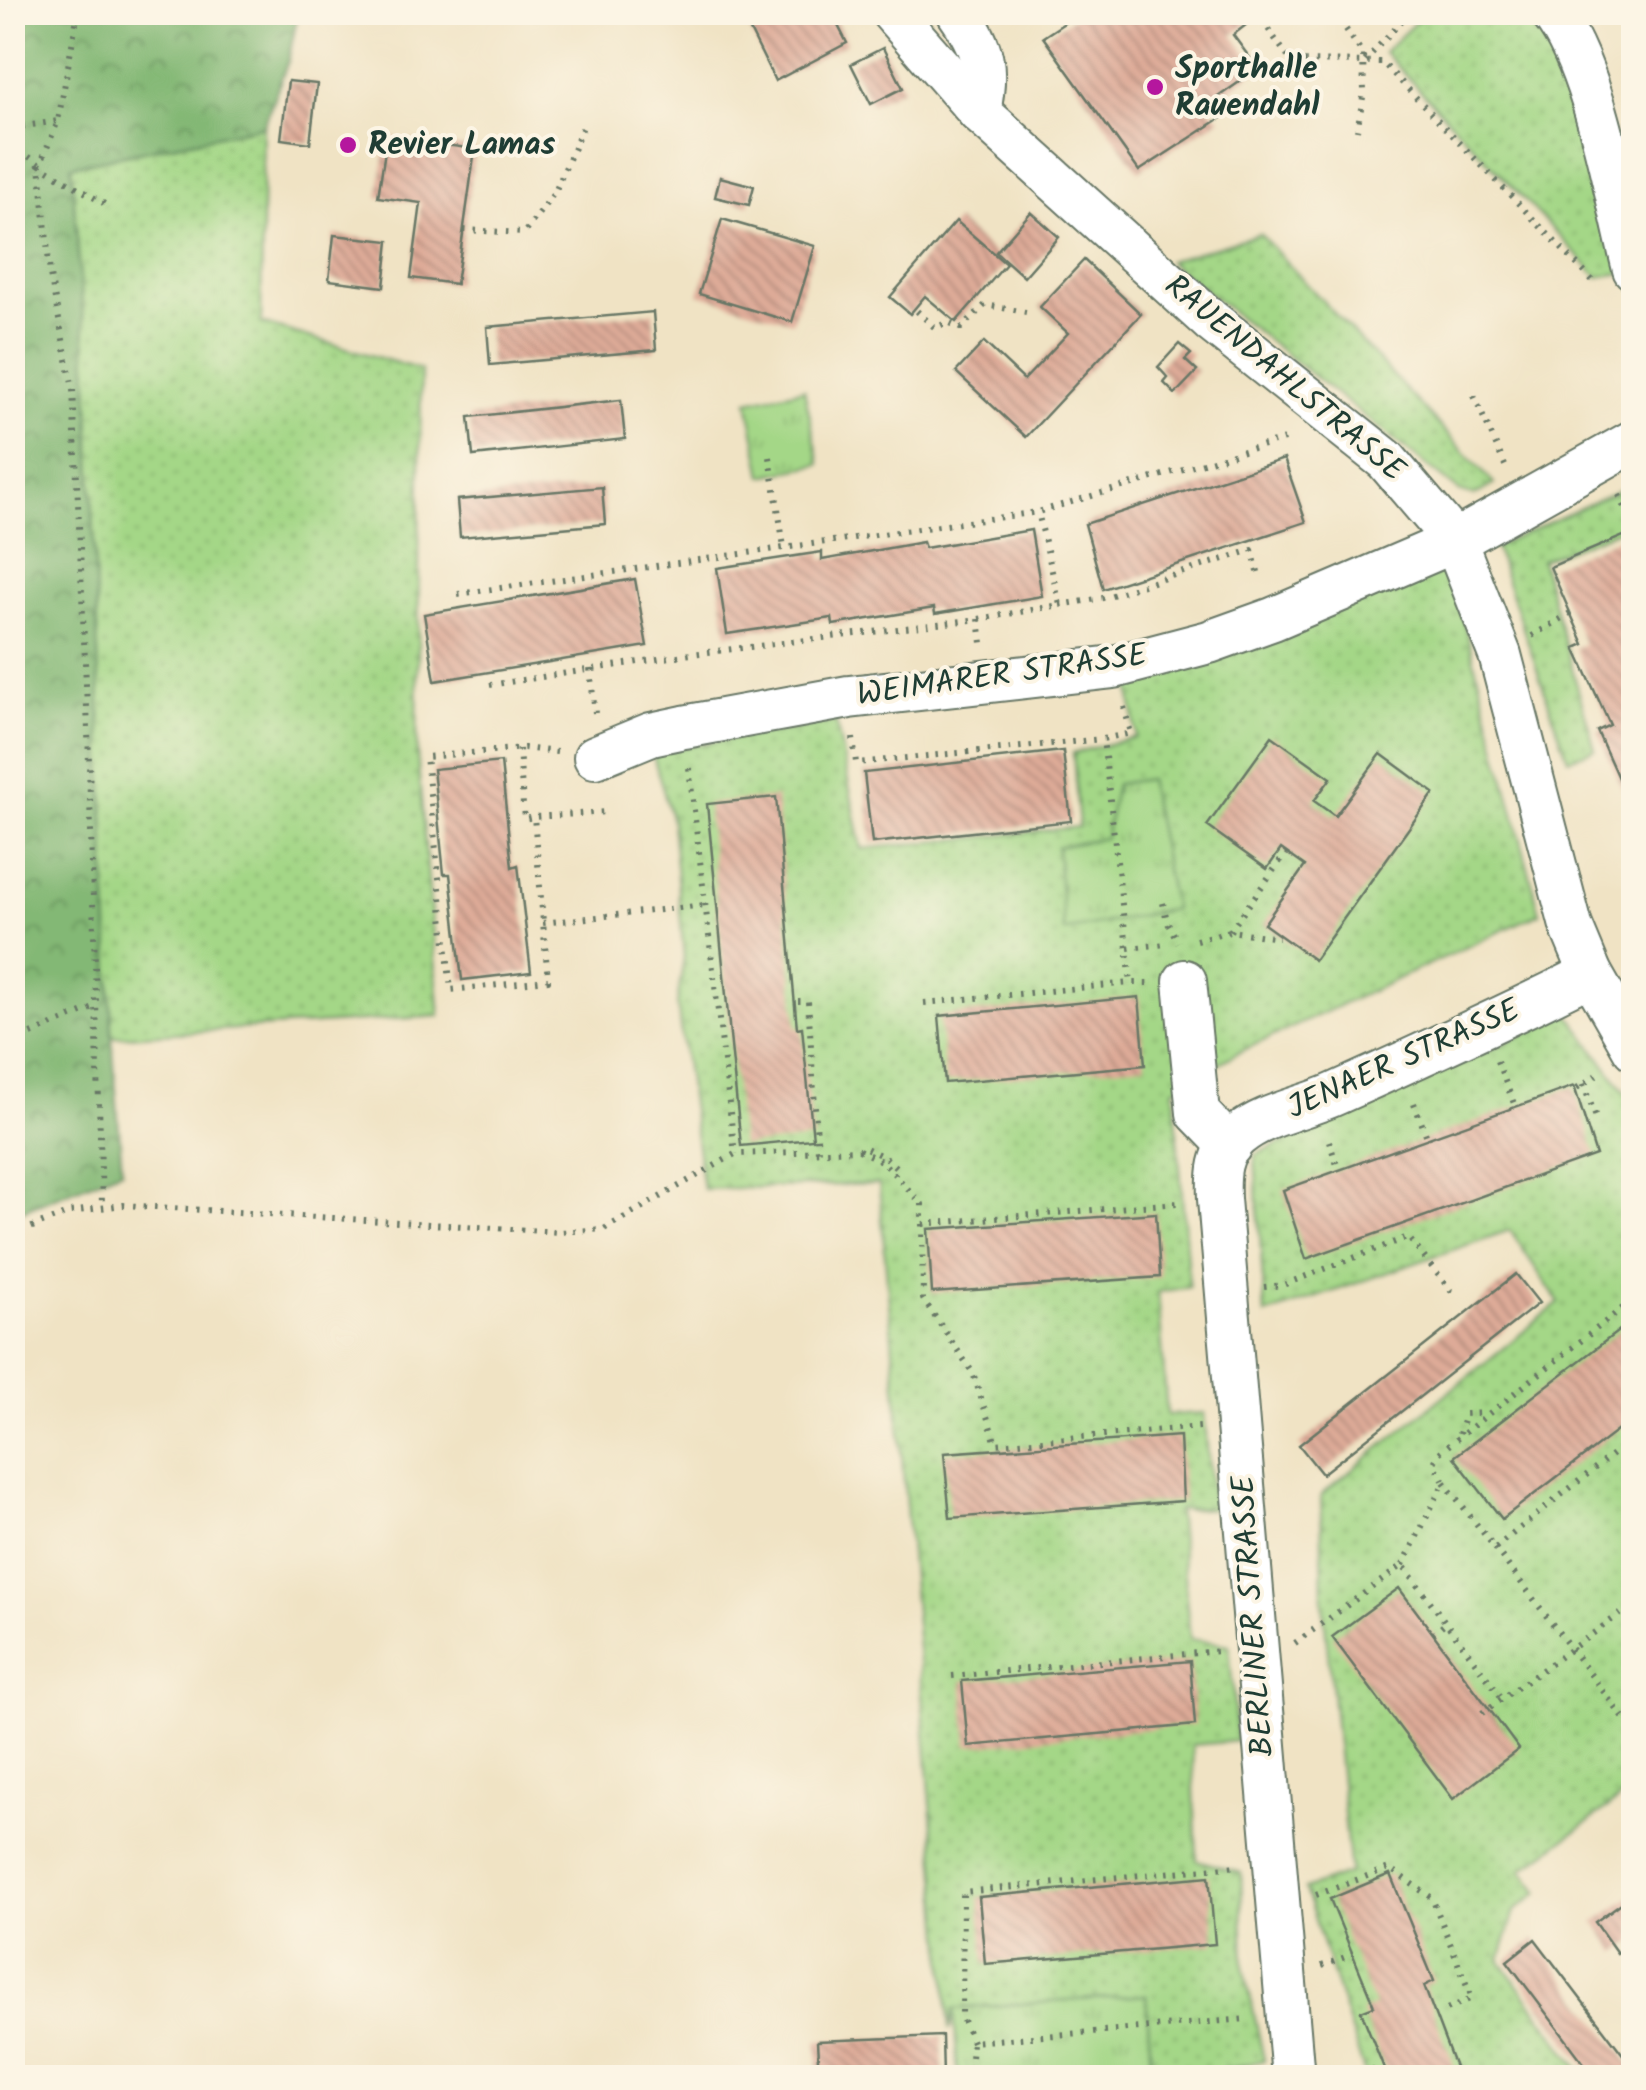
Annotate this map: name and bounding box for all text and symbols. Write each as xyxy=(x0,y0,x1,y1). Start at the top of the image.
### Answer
place label: Sporthalle Rauendahl xyxy=(1175,44,1320,132)
marker: Sporthalle Rauendahl xyxy=(1144,76,1166,98)
place label: Revier Lamas xyxy=(368,120,556,171)
marker: Revier Lamas xyxy=(337,134,359,156)
street label: RAUENDAHLSTRASSE xyxy=(1152,263,1417,496)
street label: WEIMARER STRASSE xyxy=(854,630,1152,722)
street label: JENAER STRASSE xyxy=(1279,985,1530,1134)
street label: BERLINER STRASSE xyxy=(1219,1472,1289,1758)

